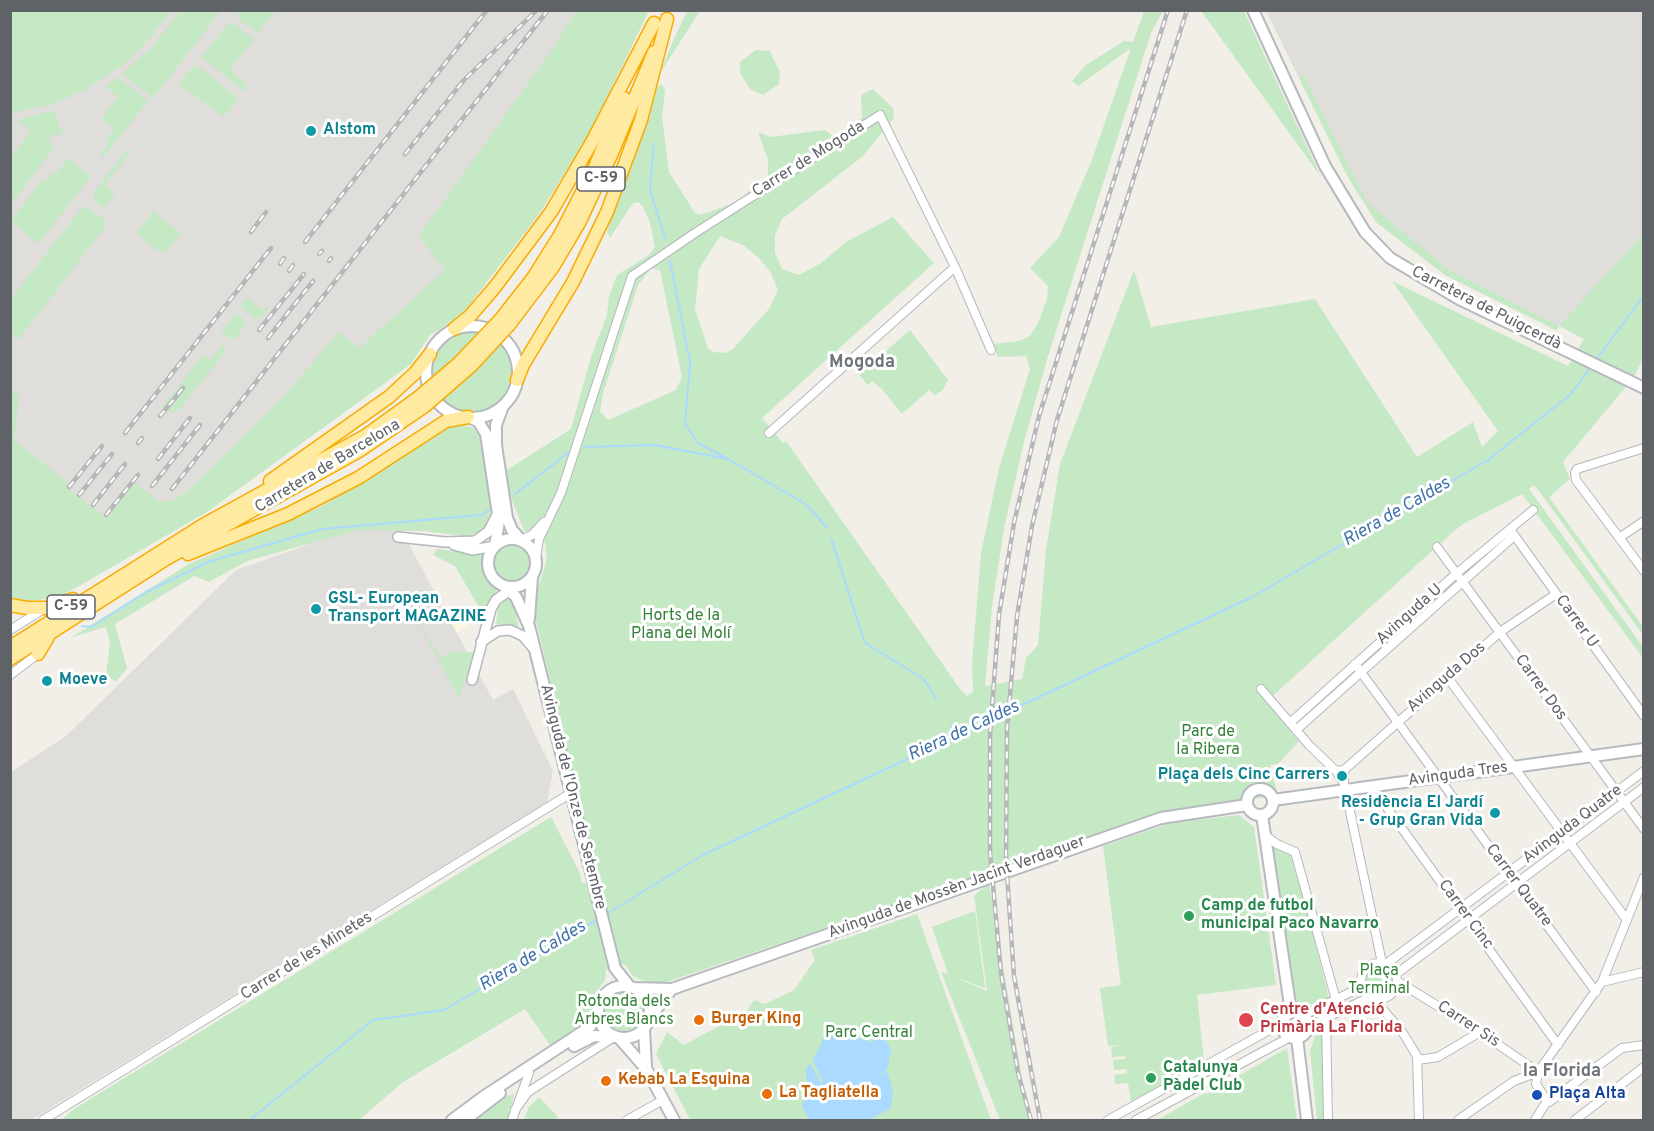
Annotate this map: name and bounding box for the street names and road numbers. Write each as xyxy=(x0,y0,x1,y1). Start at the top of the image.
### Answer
street label: Carrer de Mogoda xyxy=(749,118,869,202)
road number: C-59 xyxy=(577,167,625,191)
street label: Carretera de Puigcerdà xyxy=(1408,263,1564,355)
street label: Carretera de Barcelona xyxy=(252,416,404,518)
street label: Avinguda U xyxy=(1373,581,1447,649)
street label: Carrer U xyxy=(1550,592,1602,652)
road number: C-59 xyxy=(47,595,95,619)
street label: Avinguda Dos xyxy=(1404,639,1490,717)
street label: Carrer Dos xyxy=(1510,651,1570,725)
street label: Avinguda de l'Onze de Setembre xyxy=(535,682,609,912)
street label: Avinguda Tres xyxy=(1407,759,1509,791)
street label: Avinguda Quatre xyxy=(1520,781,1626,869)
street label: Avinguda de Mossèn Jacint Verdaguer xyxy=(826,832,1088,944)
street label: Carrer Quatre xyxy=(1481,841,1555,931)
street label: Carrer Cinc xyxy=(1433,876,1497,954)
street label: Carrer de les Minetes xyxy=(238,909,376,1005)
street label: Carrer Sis xyxy=(1433,998,1503,1052)

